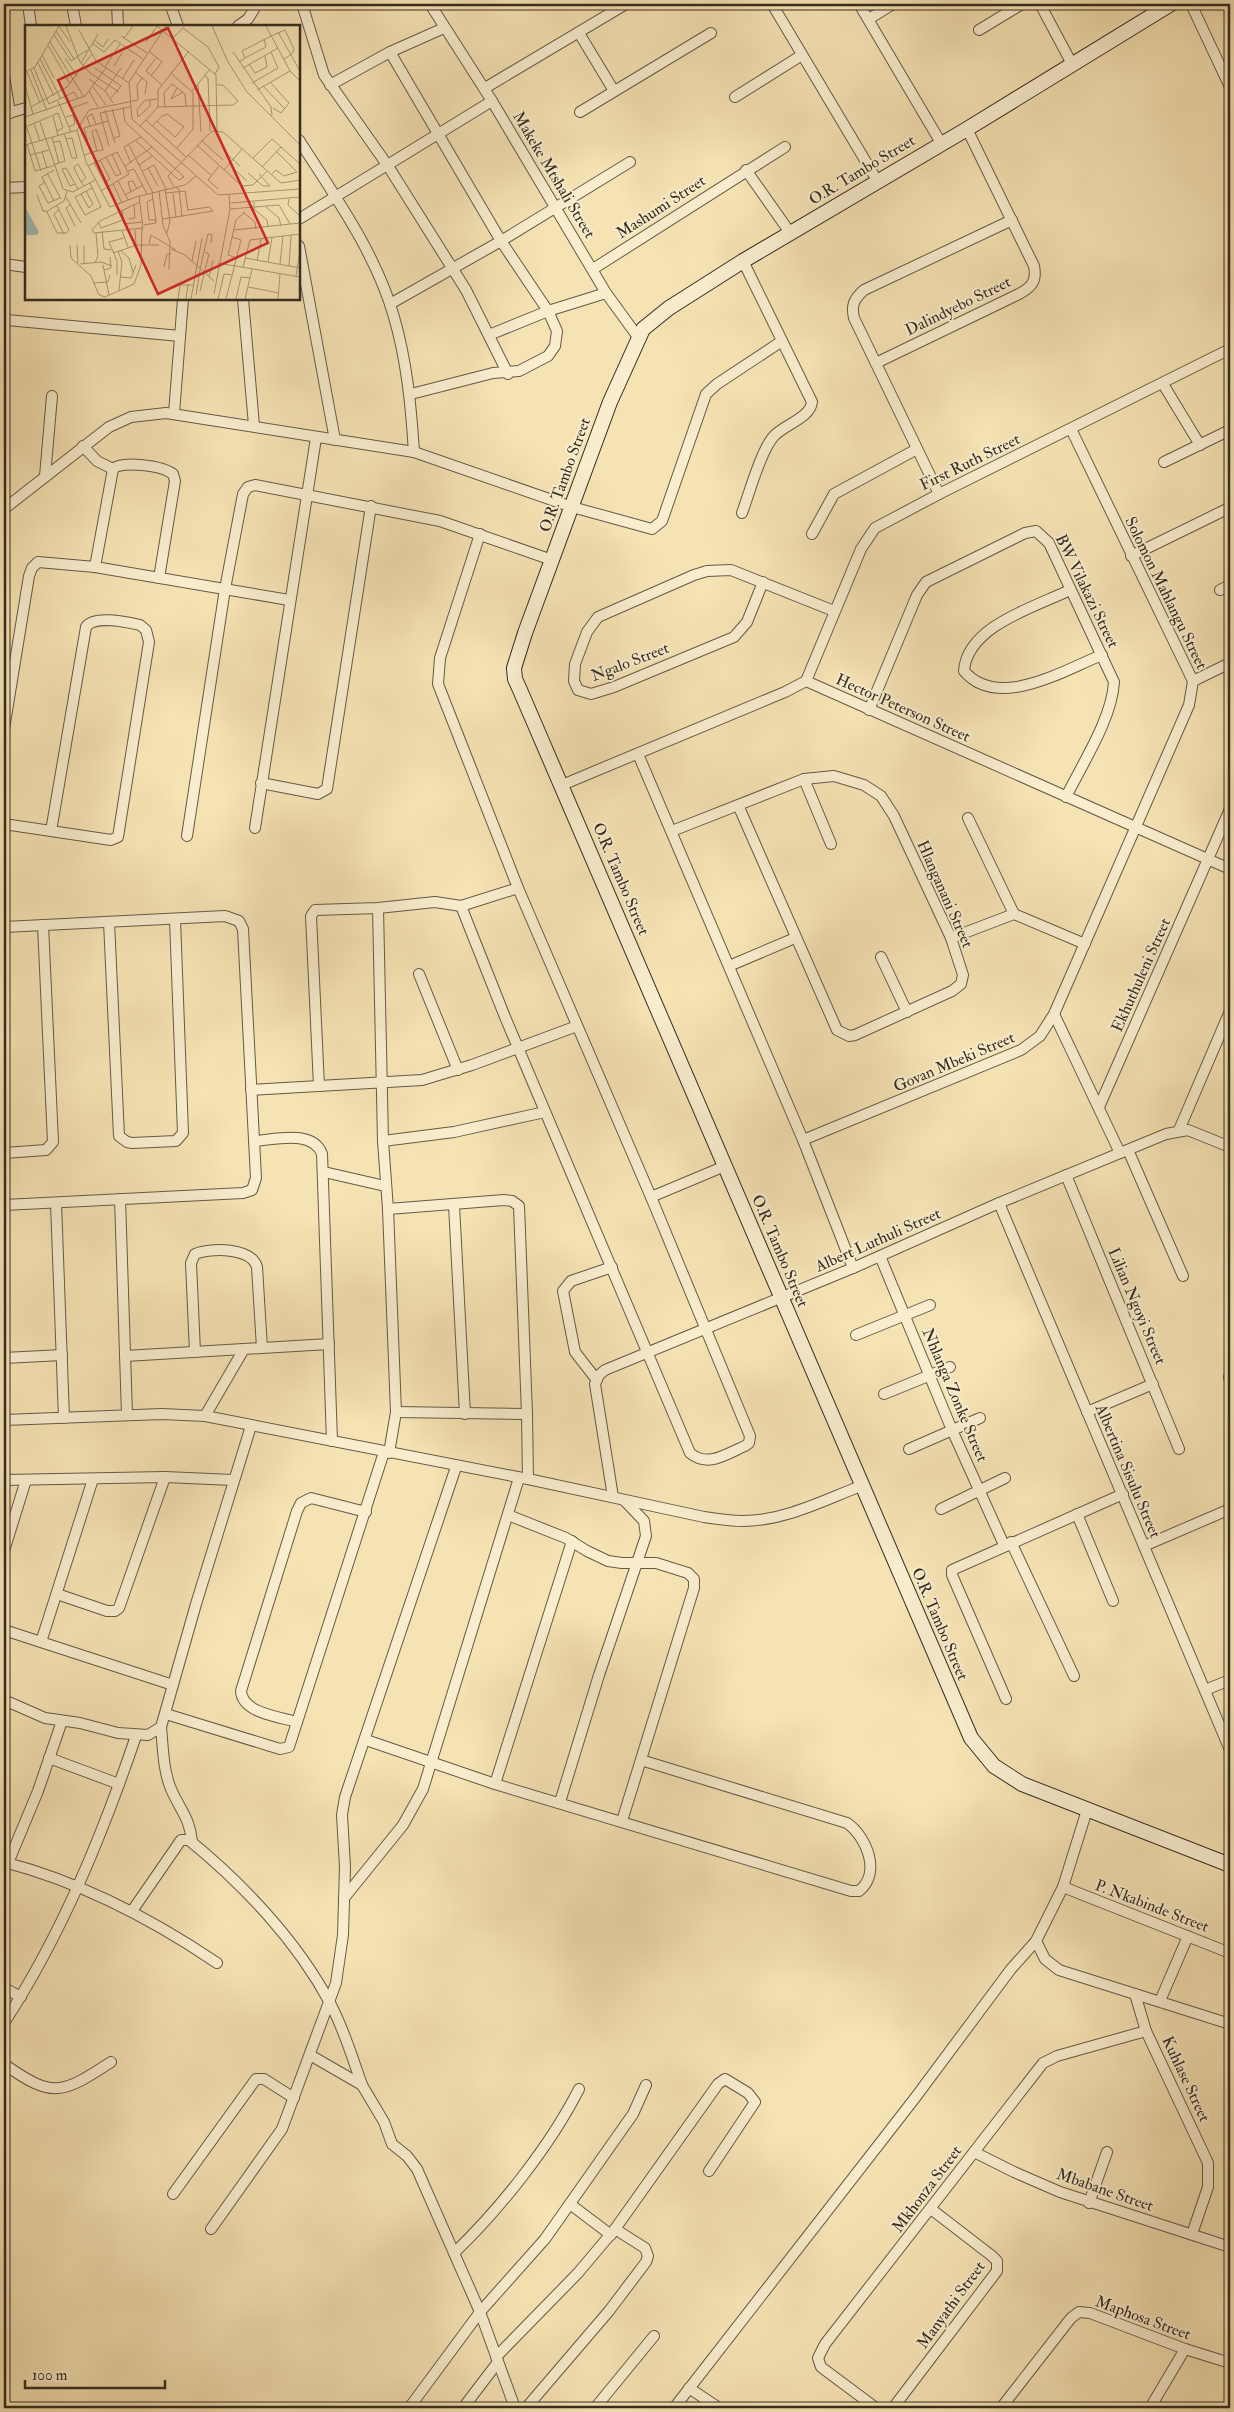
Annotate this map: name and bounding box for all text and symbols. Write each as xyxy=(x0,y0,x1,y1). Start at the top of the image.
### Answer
inset map xyxy=(25,25,300,300)
street label: Makeke Mtshali Street xyxy=(508,108,600,242)
street label: O.R. Tambo Street xyxy=(805,130,919,210)
street label: Mashumi Street xyxy=(613,171,709,243)
street label: Dalindyebo Street xyxy=(902,272,1014,340)
street label: O.R. Tambo Street xyxy=(535,415,595,535)
street label: First Ruth Street xyxy=(917,429,1023,495)
street label: Solomon Mahlangu Street xyxy=(1120,513,1212,673)
street label: BW Vilakazi Street xyxy=(1051,531,1123,651)
street label: Ngalo Street xyxy=(588,638,672,686)
street label: Hector Peterson Street xyxy=(833,669,973,747)
street label: O.R. Tambo Street xyxy=(588,820,654,938)
street label: Hlanganani Street xyxy=(912,837,978,951)
street label: Ekhuthuleni Street xyxy=(1107,915,1175,1035)
street label: Govan Mbeki Street xyxy=(890,1027,1018,1097)
street label: O.R. Tambo Street xyxy=(747,1192,813,1310)
street label: Albert Luthuli Street xyxy=(811,1203,944,1277)
street label: Lilian Ngoyi Street xyxy=(1103,1245,1171,1367)
street label: Nhlanga Zonke Street xyxy=(918,1325,992,1465)
street label: Albertina Sisulu Street xyxy=(1090,1400,1165,1541)
street label: O.R. Tambo Street xyxy=(907,1565,973,1683)
street label: P. Nkabinde Street xyxy=(1092,1875,1212,1937)
street label: Kuhlase Street xyxy=(1157,2033,1215,2125)
street label: Mkhonza Street xyxy=(888,2142,966,2236)
street label: Mbabane Street xyxy=(1054,2164,1156,2216)
street label: Manyathi Street xyxy=(913,2257,989,2353)
street label: Maphosa Street xyxy=(1092,2291,1193,2345)
scale bar xyxy=(25,2357,165,2389)
text: 100 m xyxy=(32,2366,68,2385)

